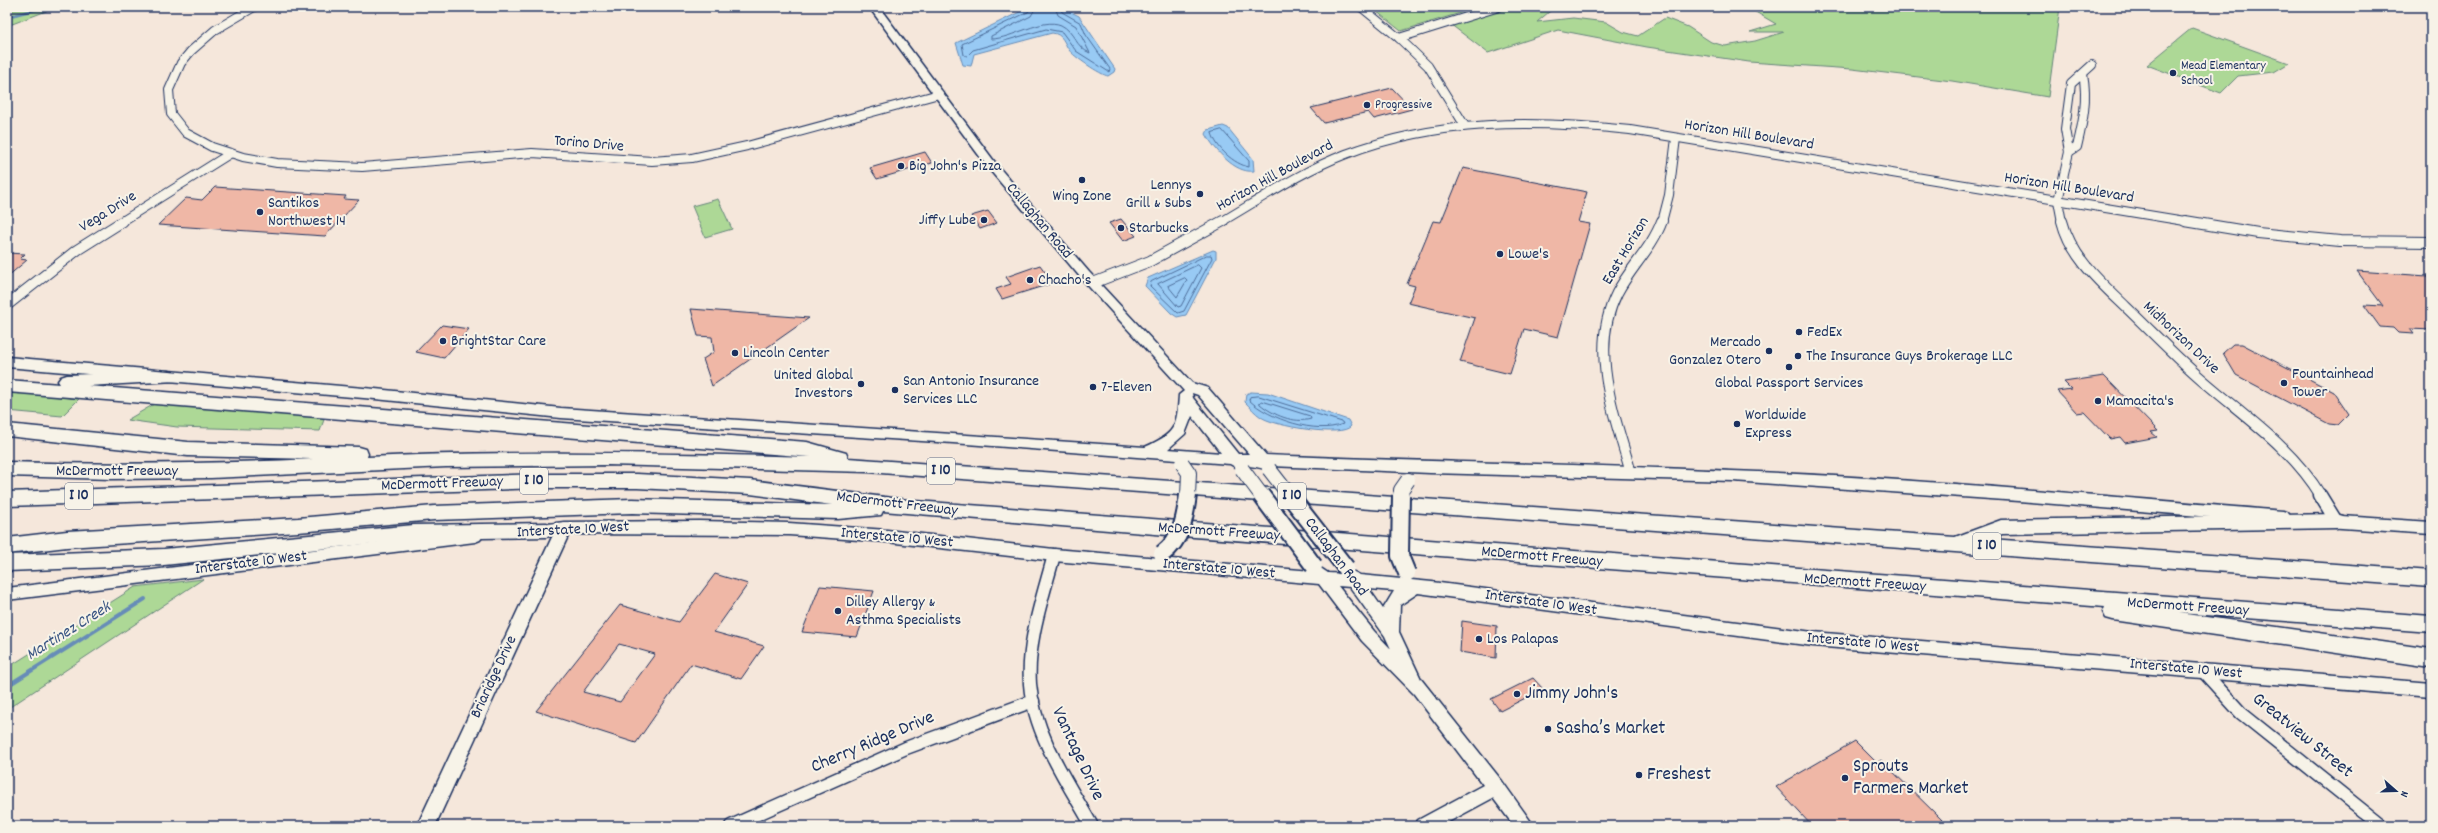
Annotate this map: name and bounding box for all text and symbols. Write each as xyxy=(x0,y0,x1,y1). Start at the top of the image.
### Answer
place label: Mead Elementary School xyxy=(2181,57,2267,91)
marker: Mead Elementary School xyxy=(2168,68,2178,78)
place label: Progressive xyxy=(1375,96,1432,115)
marker: Progressive xyxy=(1362,100,1372,110)
street label: Horizon Hill Boulevard xyxy=(1683,113,1815,157)
street label: Torino Drive xyxy=(553,129,625,159)
street label: Horizon Hill Boulevard xyxy=(1212,134,1338,218)
place label: Big John's Pizza xyxy=(909,155,1002,178)
marker: Big John's Pizza xyxy=(896,161,906,171)
street label: Horizon Hill Boulevard xyxy=(2003,166,2135,210)
place label: Lennys Grill & Subs xyxy=(1125,174,1192,215)
marker: Wing Zone xyxy=(1077,175,1087,185)
street label: Callaghan Road xyxy=(1000,178,1078,264)
street label: Vega Drive xyxy=(75,185,141,239)
place label: Wing Zone xyxy=(1053,185,1111,208)
marker: Lennys Grill & Subs xyxy=(1195,189,1205,199)
place label: Santikos Northwest 14 xyxy=(268,192,346,233)
marker: Santikos Northwest 14 xyxy=(255,207,265,217)
place label: Jiffy Lube xyxy=(919,209,976,232)
street label: East Horizon xyxy=(1597,213,1655,289)
marker: Jiffy Lube xyxy=(979,215,989,225)
place label: Starbucks xyxy=(1129,217,1189,240)
marker: Starbucks xyxy=(1116,223,1126,233)
place label: Lowe's xyxy=(1508,243,1549,266)
marker: Lowe's xyxy=(1495,249,1505,259)
place label: Chacho's xyxy=(1038,269,1092,292)
marker: Chacho's xyxy=(1025,275,1035,285)
street label: Midhorizon Drive xyxy=(2137,296,2225,380)
place label: FedEx xyxy=(1807,321,1842,344)
marker: FedEx xyxy=(1794,327,1804,337)
place label: BrightStar Care xyxy=(451,330,546,353)
place label: Mercado Gonzalez Otero xyxy=(1669,331,1761,372)
marker: BrightStar Care xyxy=(438,336,448,346)
place label: Lincoln Center xyxy=(743,342,830,365)
place label: The Insurance Guys Brokerage LLC xyxy=(1806,345,2013,368)
marker: Mercado Gonzalez Otero xyxy=(1764,346,1774,356)
marker: Lincoln Center xyxy=(730,348,740,358)
marker: The Insurance Guys Brokerage LLC xyxy=(1793,351,1803,361)
marker: Global Passport Services xyxy=(1784,362,1794,372)
place label: Fountainhead Tower xyxy=(2292,363,2374,404)
place label: United Global Investors xyxy=(774,364,853,405)
place label: San Antonio Insurance Services LLC xyxy=(903,370,1039,411)
place label: Global Passport Services xyxy=(1715,372,1864,395)
place label: 7-Eleven xyxy=(1101,376,1152,399)
marker: Fountainhead Tower xyxy=(2279,378,2289,388)
marker: United Global Investors xyxy=(856,379,866,389)
marker: 7-Eleven xyxy=(1088,382,1098,392)
marker: San Antonio Insurance Services LLC xyxy=(890,385,900,395)
place label: Mamacita's xyxy=(2106,390,2174,413)
marker: Mamacita's xyxy=(2093,396,2103,406)
place label: Worldwide Express xyxy=(1745,404,1806,445)
marker: Worldwide Express xyxy=(1732,419,1742,429)
road number: I 10 xyxy=(927,458,955,484)
street label: McDermott Freeway xyxy=(56,460,179,483)
road number: I 10 xyxy=(520,468,548,494)
street label: McDermott Freeway xyxy=(381,470,504,498)
road number: I 10 xyxy=(65,483,93,509)
road number: I 10 xyxy=(1278,483,1306,509)
street label: McDermott Freeway xyxy=(835,485,959,523)
street label: Callaghan Road xyxy=(1299,513,1373,601)
street label: Interstate 10 West xyxy=(516,516,630,544)
street label: McDermott Freeway xyxy=(1157,516,1281,548)
street label: Interstate 10 West xyxy=(840,522,954,554)
road number: I 10 xyxy=(1973,533,2001,559)
street label: McDermott Freeway xyxy=(1480,540,1604,574)
street label: Interstate 10 West xyxy=(194,545,308,581)
street label: Interstate 10 West xyxy=(1162,553,1276,585)
street label: McDermott Freeway xyxy=(1803,567,1927,599)
street label: Interstate 10 West xyxy=(1484,584,1599,622)
place label: Dilley Allergy & Asthma Specialists xyxy=(846,591,962,632)
street label: McDermott Freeway xyxy=(2126,591,2250,623)
water label: Martinez Creek xyxy=(22,595,118,668)
marker: Dilley Allergy & Asthma Specialists xyxy=(833,606,843,616)
street label: Interstate 10 West xyxy=(1806,627,1920,659)
place label: Los Palapas xyxy=(1487,628,1559,651)
street label: Briaridge Drive xyxy=(465,632,523,722)
marker: Los Palapas xyxy=(1474,634,1484,644)
street label: Interstate 10 West xyxy=(2129,653,2243,685)
place label: Jimmy John's xyxy=(1525,681,1618,708)
street label: Greatview Street xyxy=(2246,687,2358,785)
marker: Jimmy John's xyxy=(1512,689,1522,699)
street label: Vantage Drive xyxy=(1044,703,1110,805)
street label: Cherry Ridge Drive xyxy=(807,705,939,781)
place label: Sasha’s Market xyxy=(1556,716,1665,743)
marker: Sasha’s Market xyxy=(1543,724,1553,734)
place label: Sprouts Farmers Market xyxy=(1853,754,1969,803)
place label: Freshest xyxy=(1647,762,1711,789)
marker: Freshest xyxy=(1634,770,1644,780)
north arrow xyxy=(2376,771,2416,811)
marker: Sprouts Farmers Market xyxy=(1840,773,1850,783)
text: N xyxy=(2395,788,2412,800)

